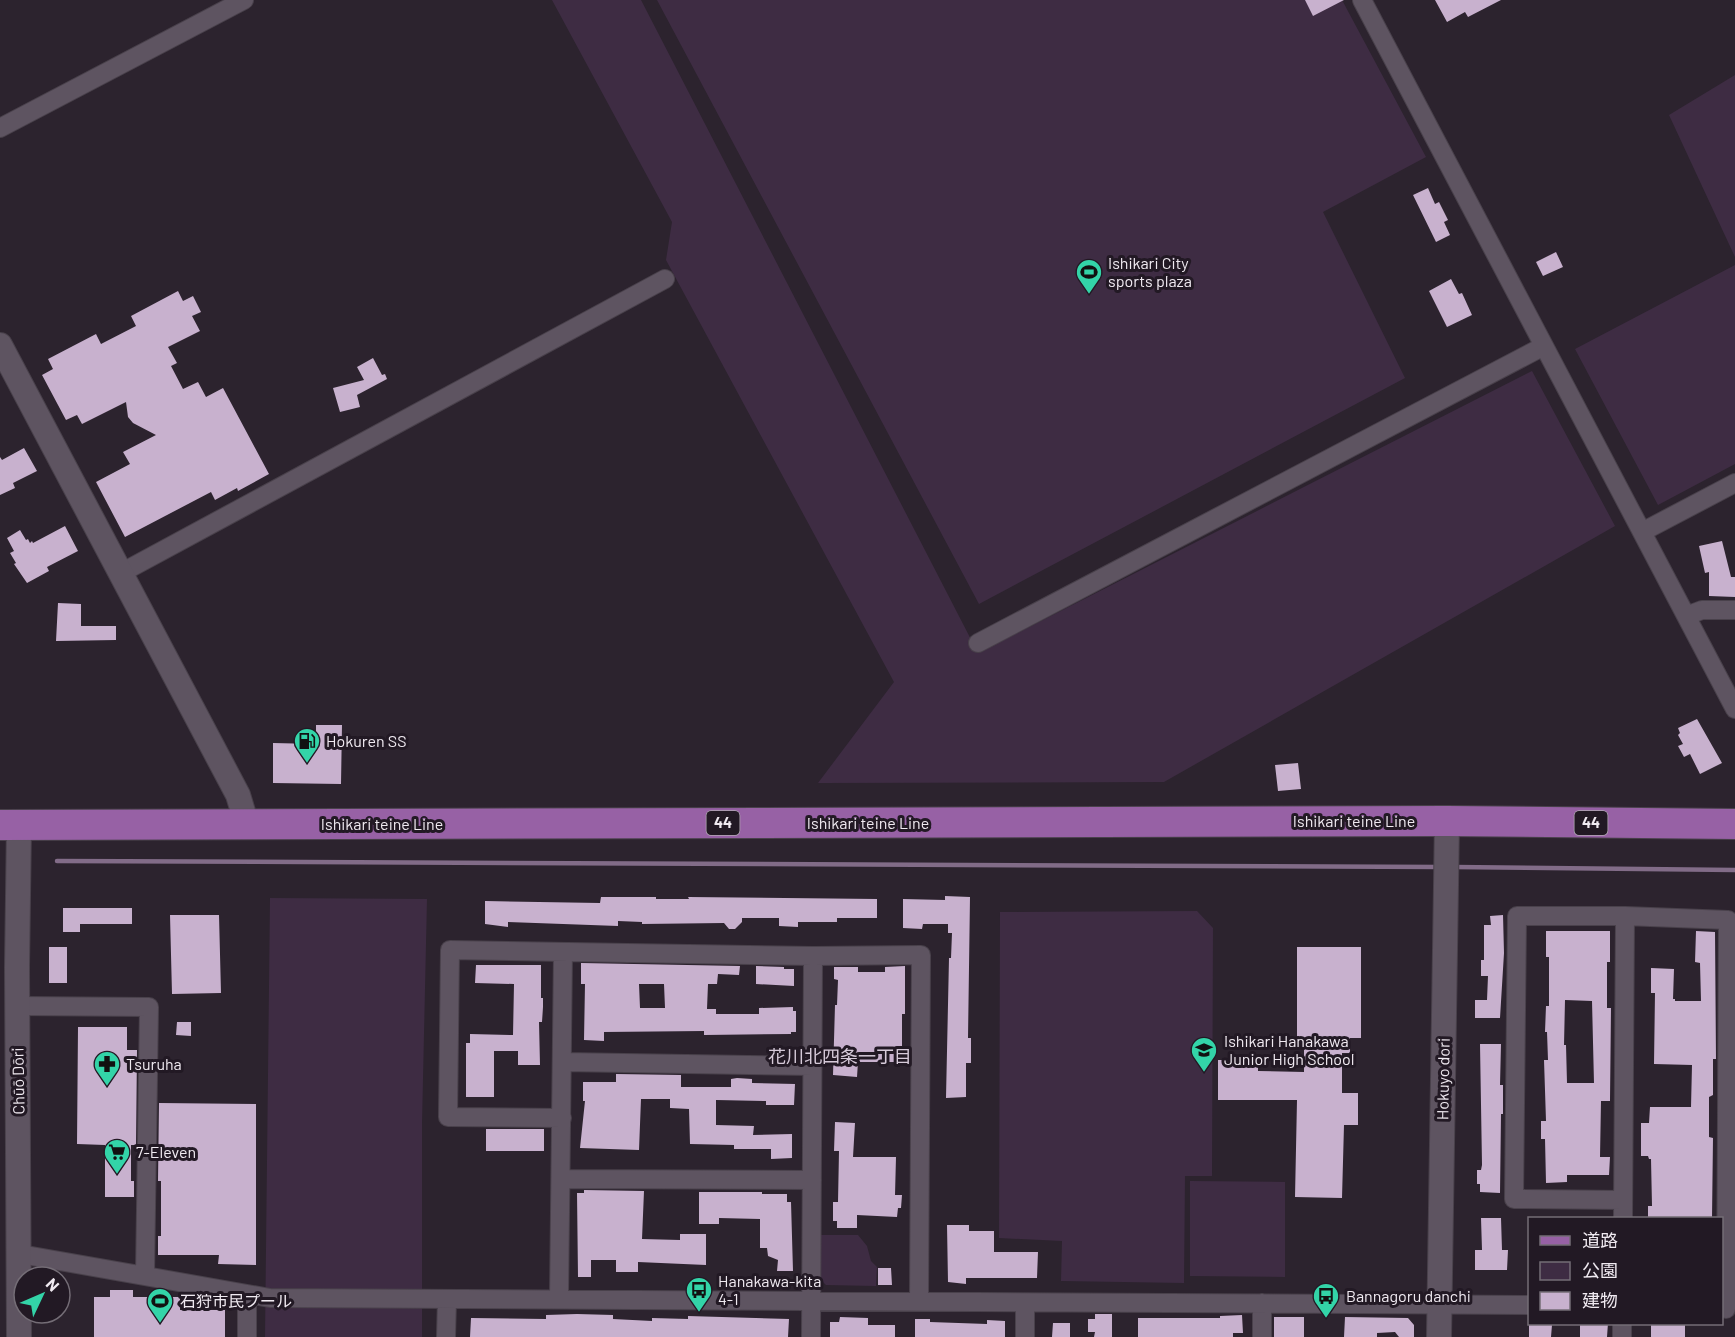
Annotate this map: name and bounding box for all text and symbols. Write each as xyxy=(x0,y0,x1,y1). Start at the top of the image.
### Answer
place label: Ishikari City sports plaza xyxy=(1108,253,1192,290)
sports icon: Ishikari City sports plaza xyxy=(1074,257,1104,295)
fuel station icon: Hokuren SS xyxy=(292,726,322,764)
place label: Hokuren SS xyxy=(326,731,407,750)
road number: 44 xyxy=(706,811,740,835)
street label: Ishikari teine Line xyxy=(1293,811,1415,830)
road number: 44 xyxy=(1574,811,1608,835)
street label: Ishikari teine Line xyxy=(807,813,929,832)
street label: Ishikari teine Line xyxy=(321,814,443,833)
place label: Ishikari Hanakawa Junior High School xyxy=(1224,1031,1354,1068)
school or university icon: Ishikari Hanakawa Junior High School xyxy=(1189,1035,1219,1073)
street label: Hokuyo dori xyxy=(1432,1038,1453,1120)
district label: 花川北四条一丁目 xyxy=(768,1045,912,1067)
street label: Chūō Dōri xyxy=(7,1047,28,1115)
pharmacy icon: Tsuruha xyxy=(92,1049,122,1087)
place label: Tsuruha xyxy=(126,1054,182,1073)
supermarket icon: 7-Eleven xyxy=(102,1137,132,1175)
place label: 7-Eleven xyxy=(136,1142,196,1161)
legend xyxy=(1528,1217,1723,1325)
text: 道路 xyxy=(1582,1229,1618,1251)
text: 公園 xyxy=(1582,1259,1618,1281)
north arrow xyxy=(12,1265,72,1325)
place label: Hanakawa-kita 4-1 xyxy=(718,1271,821,1308)
text: N xyxy=(43,1274,64,1295)
bus stop icon: Hanakawa-kita 4-1 xyxy=(684,1275,714,1313)
bus stop icon: Bannagoru danchi xyxy=(1311,1281,1341,1319)
sports icon: 石狩市民プール xyxy=(145,1286,175,1324)
place label: Bannagoru danchi xyxy=(1346,1286,1471,1305)
text: 建物 xyxy=(1582,1289,1618,1311)
place label: 石狩市民プール xyxy=(180,1291,292,1310)

